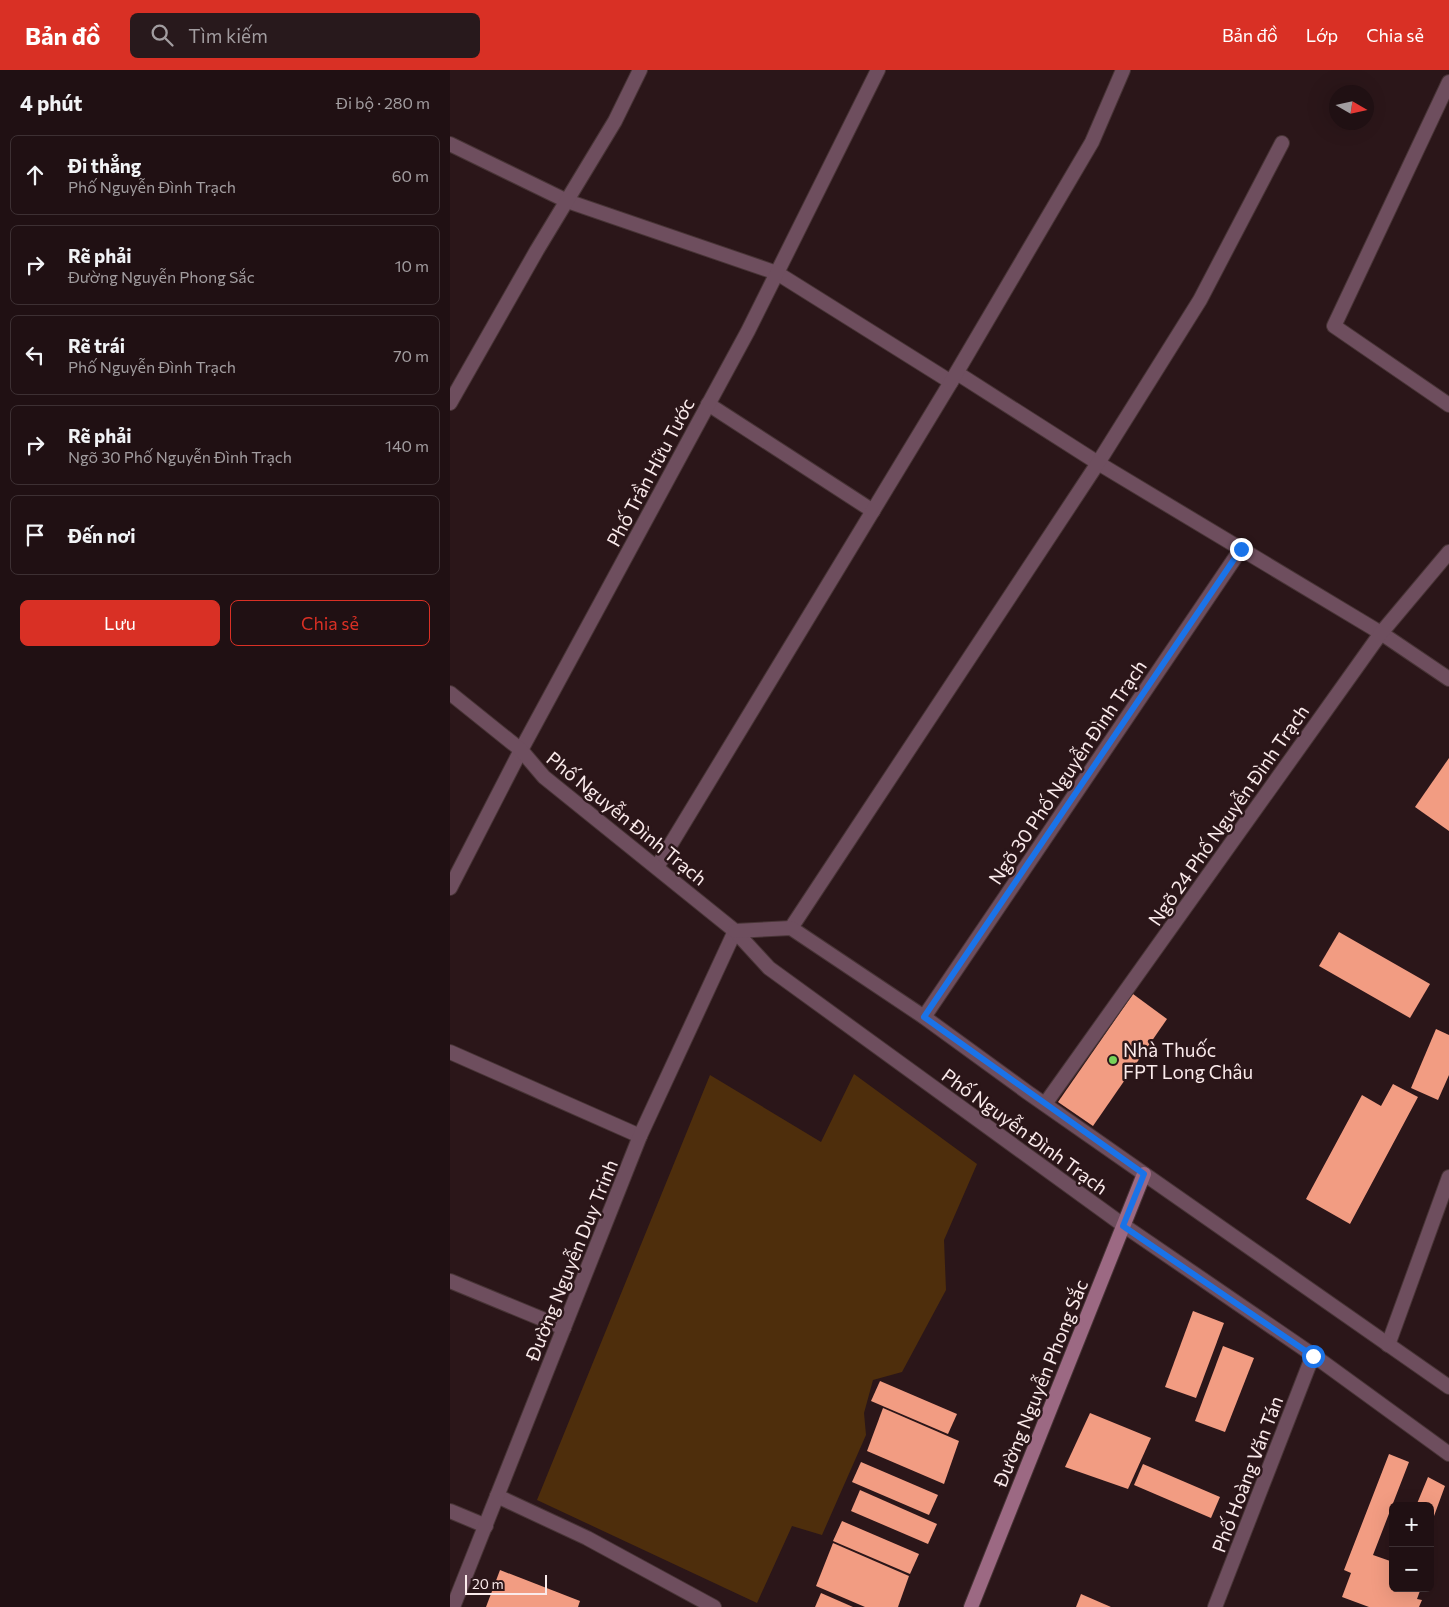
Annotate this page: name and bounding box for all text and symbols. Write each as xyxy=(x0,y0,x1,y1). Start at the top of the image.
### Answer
search box xyxy=(130,13,480,58)
text: Bản đồ xyxy=(25,21,100,50)
icon: search xyxy=(148,21,176,49)
text: Tìm kiếm xyxy=(188,24,268,47)
text: Bản đồ xyxy=(1222,24,1278,46)
text: Lớp xyxy=(1306,24,1338,46)
text: Chia sẻ xyxy=(1366,24,1424,46)
north arrow xyxy=(1329,85,1374,130)
text: 4 phút xyxy=(20,90,82,115)
text: Đi bộ · 280 m xyxy=(336,93,430,112)
text: Đi thẳng xyxy=(68,154,141,177)
icon: ahead xyxy=(21,161,49,189)
text: 60 m xyxy=(392,166,429,185)
text: Phố Nguyễn Đình Trạch xyxy=(68,177,236,196)
text: Rẽ phải xyxy=(68,244,132,267)
icon: right xyxy=(21,251,49,279)
text: 10 m xyxy=(395,256,429,275)
text: Đường Nguyễn Phong Sắc xyxy=(68,267,255,286)
text: Rẽ trái xyxy=(68,334,125,357)
icon: left xyxy=(21,341,49,369)
text: 70 m xyxy=(393,346,429,365)
text: Phố Nguyễn Đình Trạch xyxy=(68,357,236,376)
street label: Phố Trần Hữu Tước xyxy=(601,394,699,550)
text: Rẽ phải xyxy=(68,424,132,447)
icon: right xyxy=(21,431,49,459)
text: 140 m xyxy=(385,436,429,455)
text: Ngõ 30 Phố Nguyễn Đình Trạch xyxy=(68,447,292,466)
icon: arrive xyxy=(21,521,49,549)
text: Đến nơi xyxy=(68,524,136,547)
route end xyxy=(1230,538,1253,561)
button: Lưu xyxy=(20,600,220,646)
button: Chia sẻ xyxy=(230,600,430,646)
street label: Ngõ 30 Phố Nguyễn Đình Trạch xyxy=(983,655,1151,889)
street label: Ngõ 24 Phố Nguyễn Đình Trạch xyxy=(1143,700,1313,930)
street label: Phố Nguyễn Đình Trạch xyxy=(542,746,712,890)
place label: Nhà Thuốc FPT Long Châu xyxy=(1123,1038,1253,1083)
marker: Nhà Thuốc FPT Long Châu xyxy=(1107,1054,1119,1066)
street label: Phố Nguyễn Đình Trạch xyxy=(938,1063,1112,1199)
street label: Đường Nguyễn Duy Trinh xyxy=(520,1156,622,1365)
street label: Đường Nguyễn Phong Sắc xyxy=(987,1276,1092,1491)
route start xyxy=(1302,1345,1325,1368)
street label: Phố Hoàng Văn Tán xyxy=(1207,1393,1287,1555)
map controls xyxy=(1389,1502,1434,1592)
button: + xyxy=(1389,1502,1434,1547)
button: − xyxy=(1389,1547,1434,1592)
scale bar xyxy=(465,1572,548,1595)
text: 20 m xyxy=(472,1575,504,1592)

